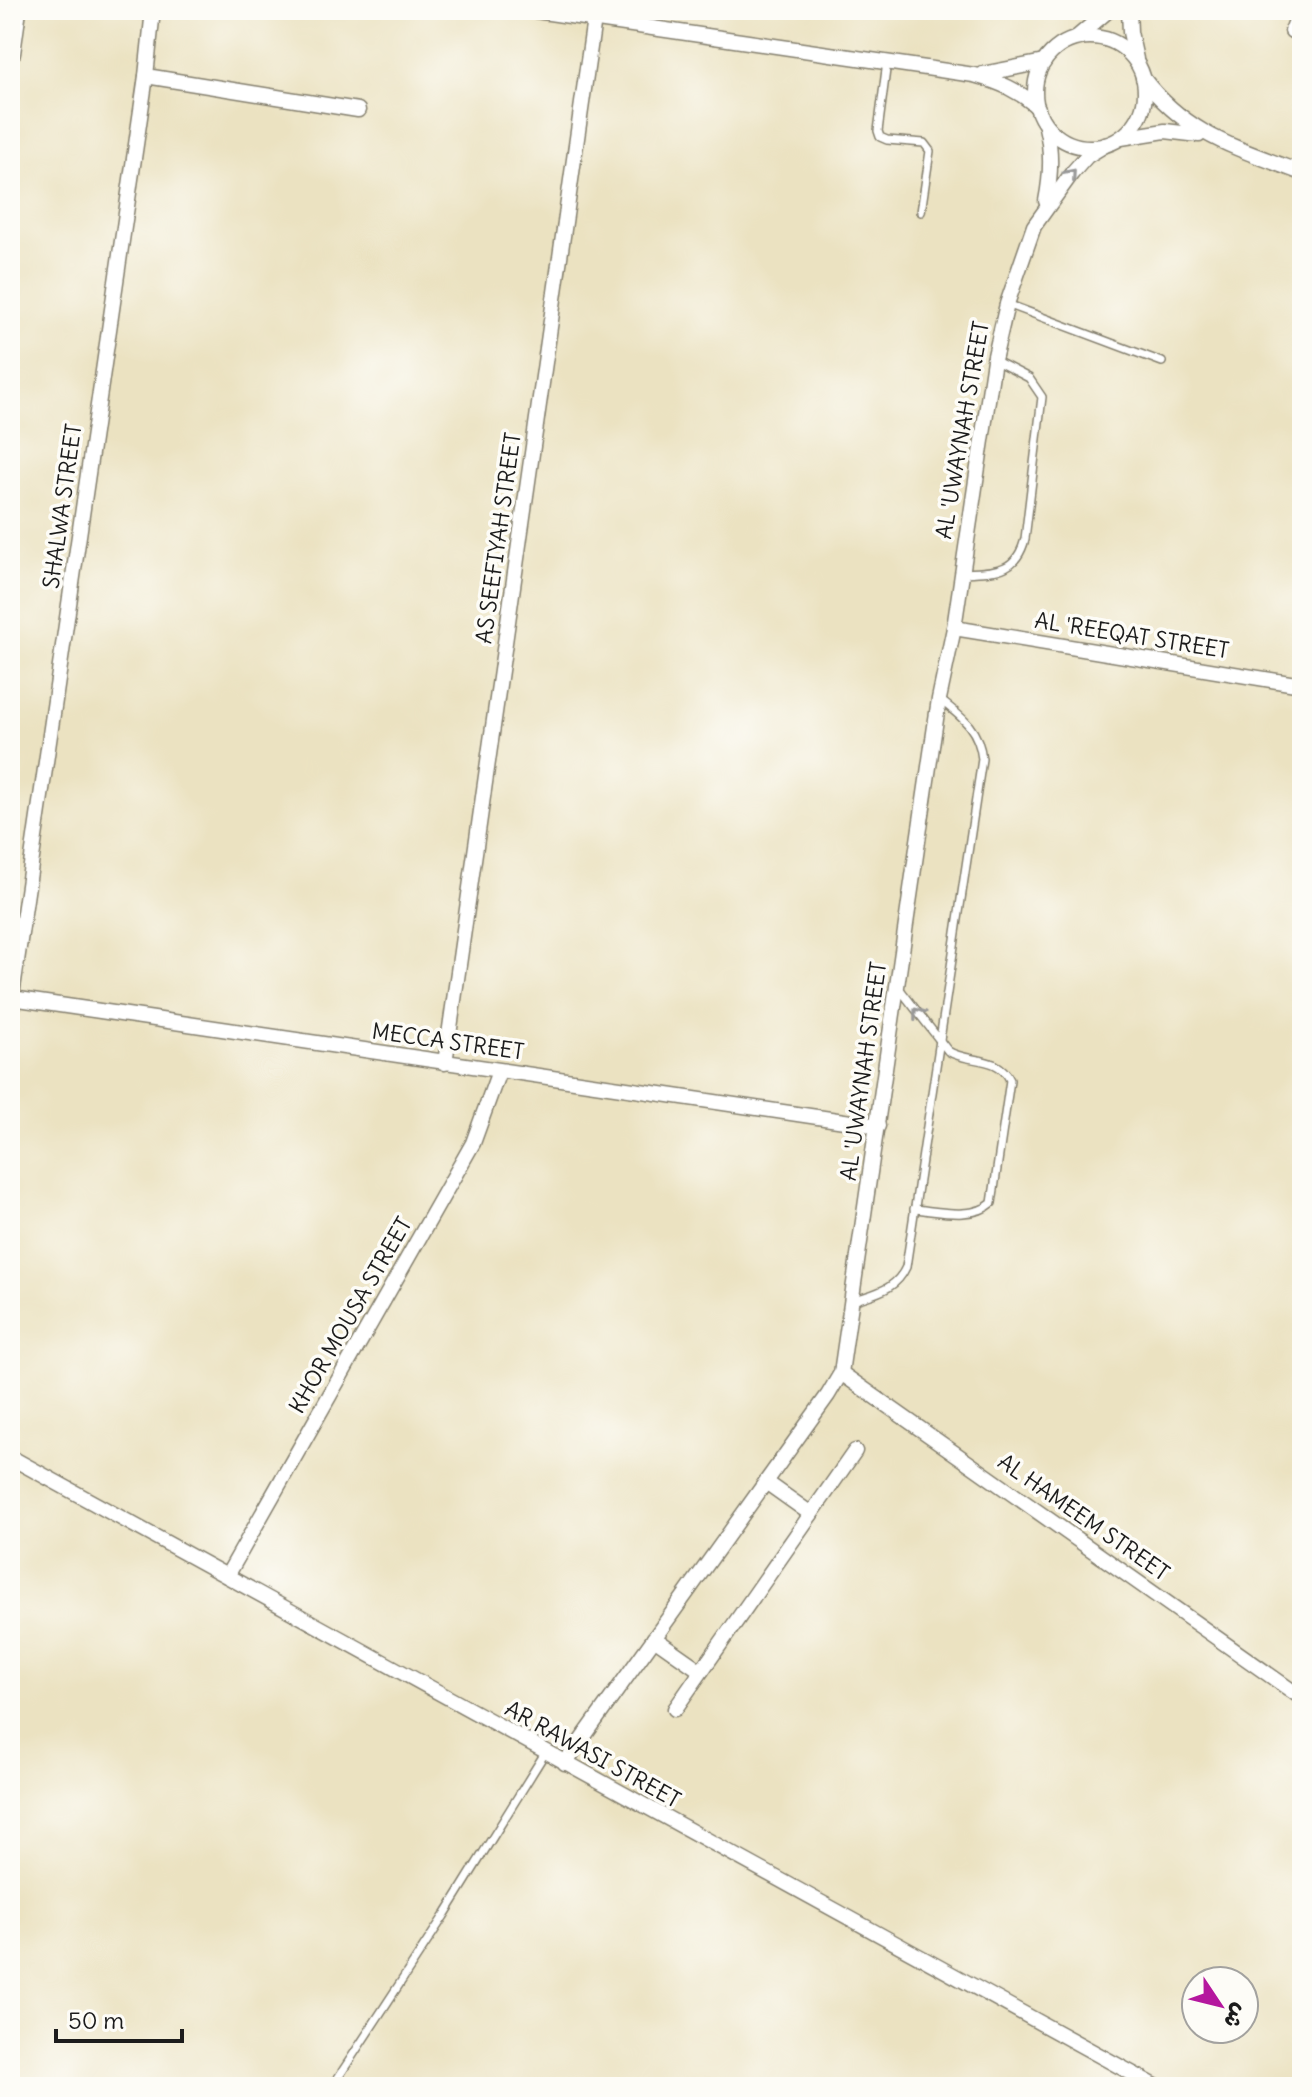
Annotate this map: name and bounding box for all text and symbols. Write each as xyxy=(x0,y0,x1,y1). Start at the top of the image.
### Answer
one-way arrow xyxy=(1062,169,1076,183)
street label: AL 'UWAYNAH STREET xyxy=(929,319,995,541)
street label: SHALWA STREET xyxy=(37,422,87,590)
street label: AS SEEFIYAH STREET xyxy=(469,431,527,645)
street label: AL 'REEQAT STREET xyxy=(1033,606,1231,664)
street label: AL 'UWAYNAH STREET xyxy=(834,960,892,1182)
one-way arrow xyxy=(913,1008,928,1022)
street label: MECCA STREET xyxy=(370,1016,526,1066)
street label: KHOR MOUSA STREET xyxy=(282,1212,418,1418)
street label: AL HAMEEM STREET xyxy=(993,1447,1175,1587)
street label: AR RAWASI STREET xyxy=(500,1694,686,1814)
north arrow xyxy=(1180,1965,1260,2045)
scale bar xyxy=(56,1993,182,2043)
text: ش xyxy=(1218,1999,1255,2034)
text: 50 m xyxy=(68,2005,124,2035)

